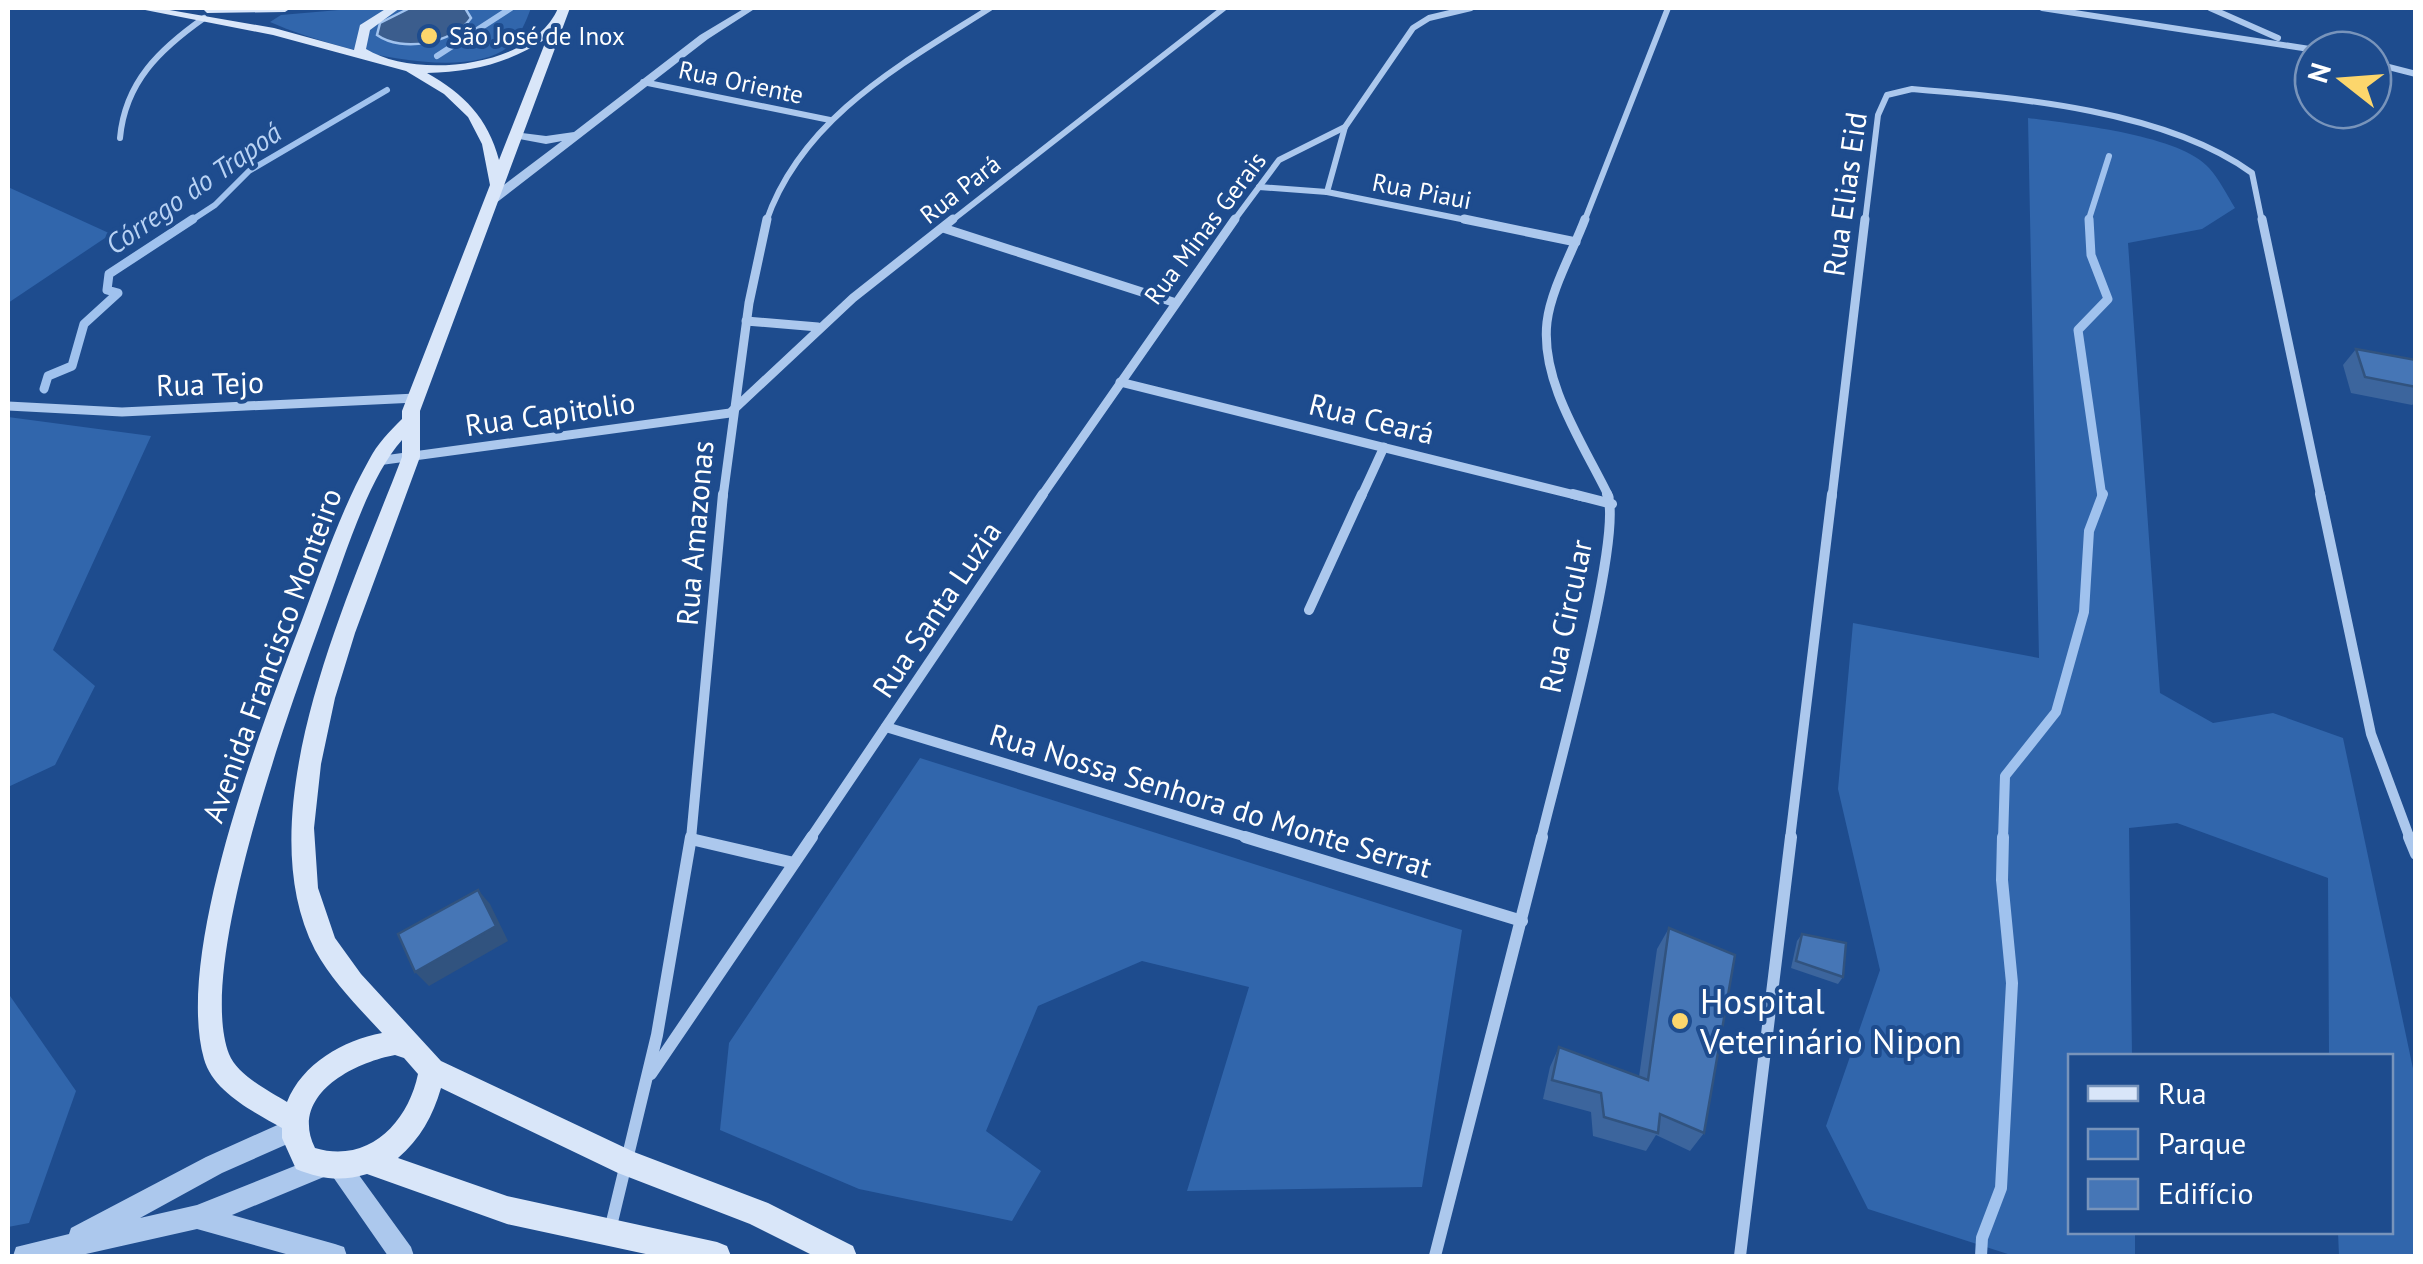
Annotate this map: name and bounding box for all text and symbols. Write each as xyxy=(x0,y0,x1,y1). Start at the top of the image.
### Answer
place label: São José de Inox xyxy=(449,20,625,52)
marker: São José de Inox xyxy=(418,25,440,47)
north arrow xyxy=(2293,30,2393,130)
street label: Rua Oriente xyxy=(676,53,806,111)
text: N xyxy=(2298,58,2339,87)
street label: Rua Elias Eid xyxy=(1813,109,1875,279)
water label: Córrego do Trapoá xyxy=(98,114,288,262)
street label: Rua Minas Gerais xyxy=(1137,145,1273,311)
street label: Rua Pará xyxy=(913,148,1007,230)
street label: Rua Piaui xyxy=(1370,166,1474,216)
street label: Rua Tejo xyxy=(155,362,265,404)
street label: Rua Capitolio xyxy=(463,382,637,444)
street label: Rua Ceará xyxy=(1305,384,1439,452)
street label: Rua Amazonas xyxy=(666,439,722,627)
street label: Avenida Francisco Monteiro xyxy=(192,482,350,828)
street label: Rua Santa Luzia xyxy=(863,513,1009,705)
street label: Rua Circular xyxy=(1530,536,1600,696)
street label: Rua Nossa Senhora do Monte Serrat xyxy=(985,714,1437,886)
place label: Hospital Veterinário Nipon xyxy=(1699,978,1962,1064)
marker: Hospital Veterinário Nipon xyxy=(1669,1010,1691,1032)
legend xyxy=(2068,1054,2393,1234)
text: Rua xyxy=(2158,1073,2207,1112)
text: Parque xyxy=(2158,1123,2246,1162)
text: Edifício xyxy=(2158,1173,2254,1212)

